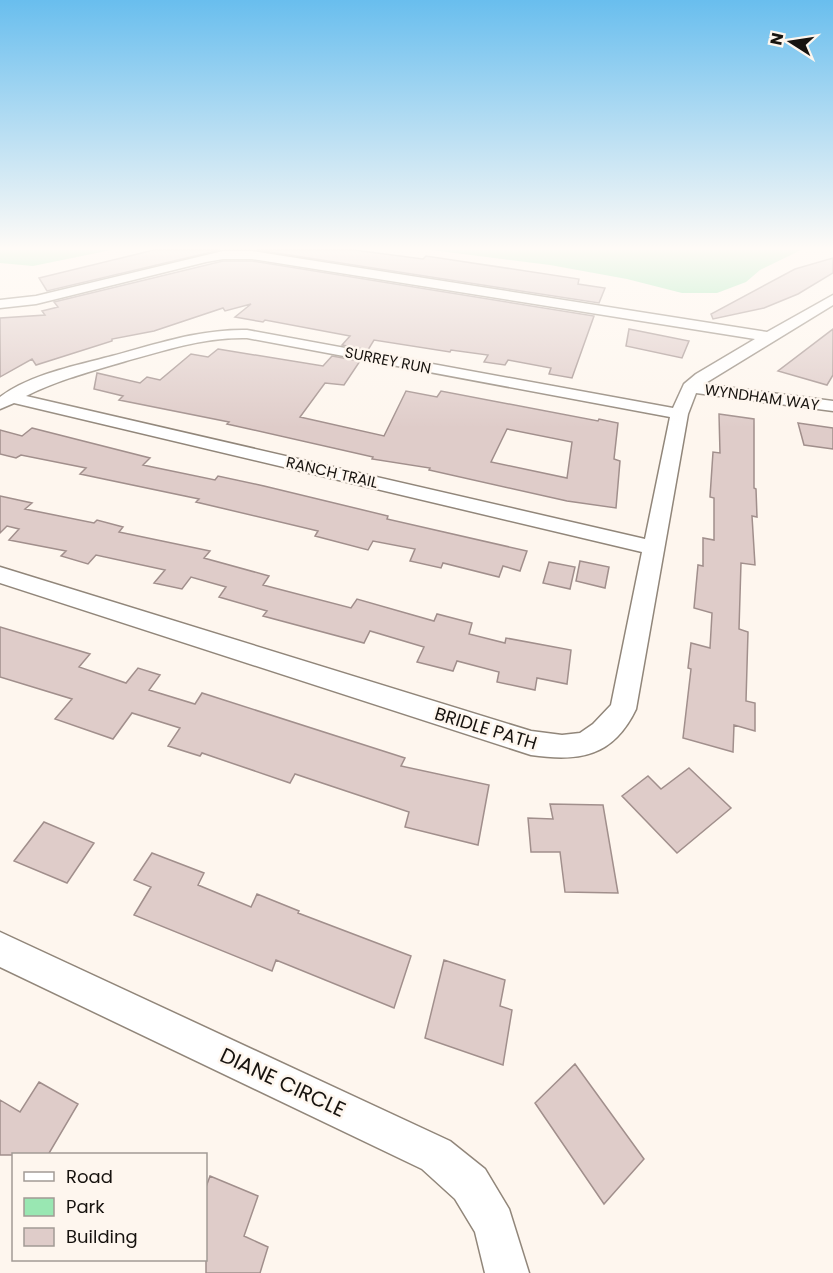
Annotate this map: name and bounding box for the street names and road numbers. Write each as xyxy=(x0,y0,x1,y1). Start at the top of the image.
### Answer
street label: SURREY RUN xyxy=(343,341,433,379)
street label: WYNDHAM WAY xyxy=(703,379,821,415)
street label: RANCH TRAIL xyxy=(284,451,380,493)
street label: BRIDLE PATH xyxy=(432,701,540,755)
street label: DIANE CIRCLE xyxy=(215,1040,351,1124)

